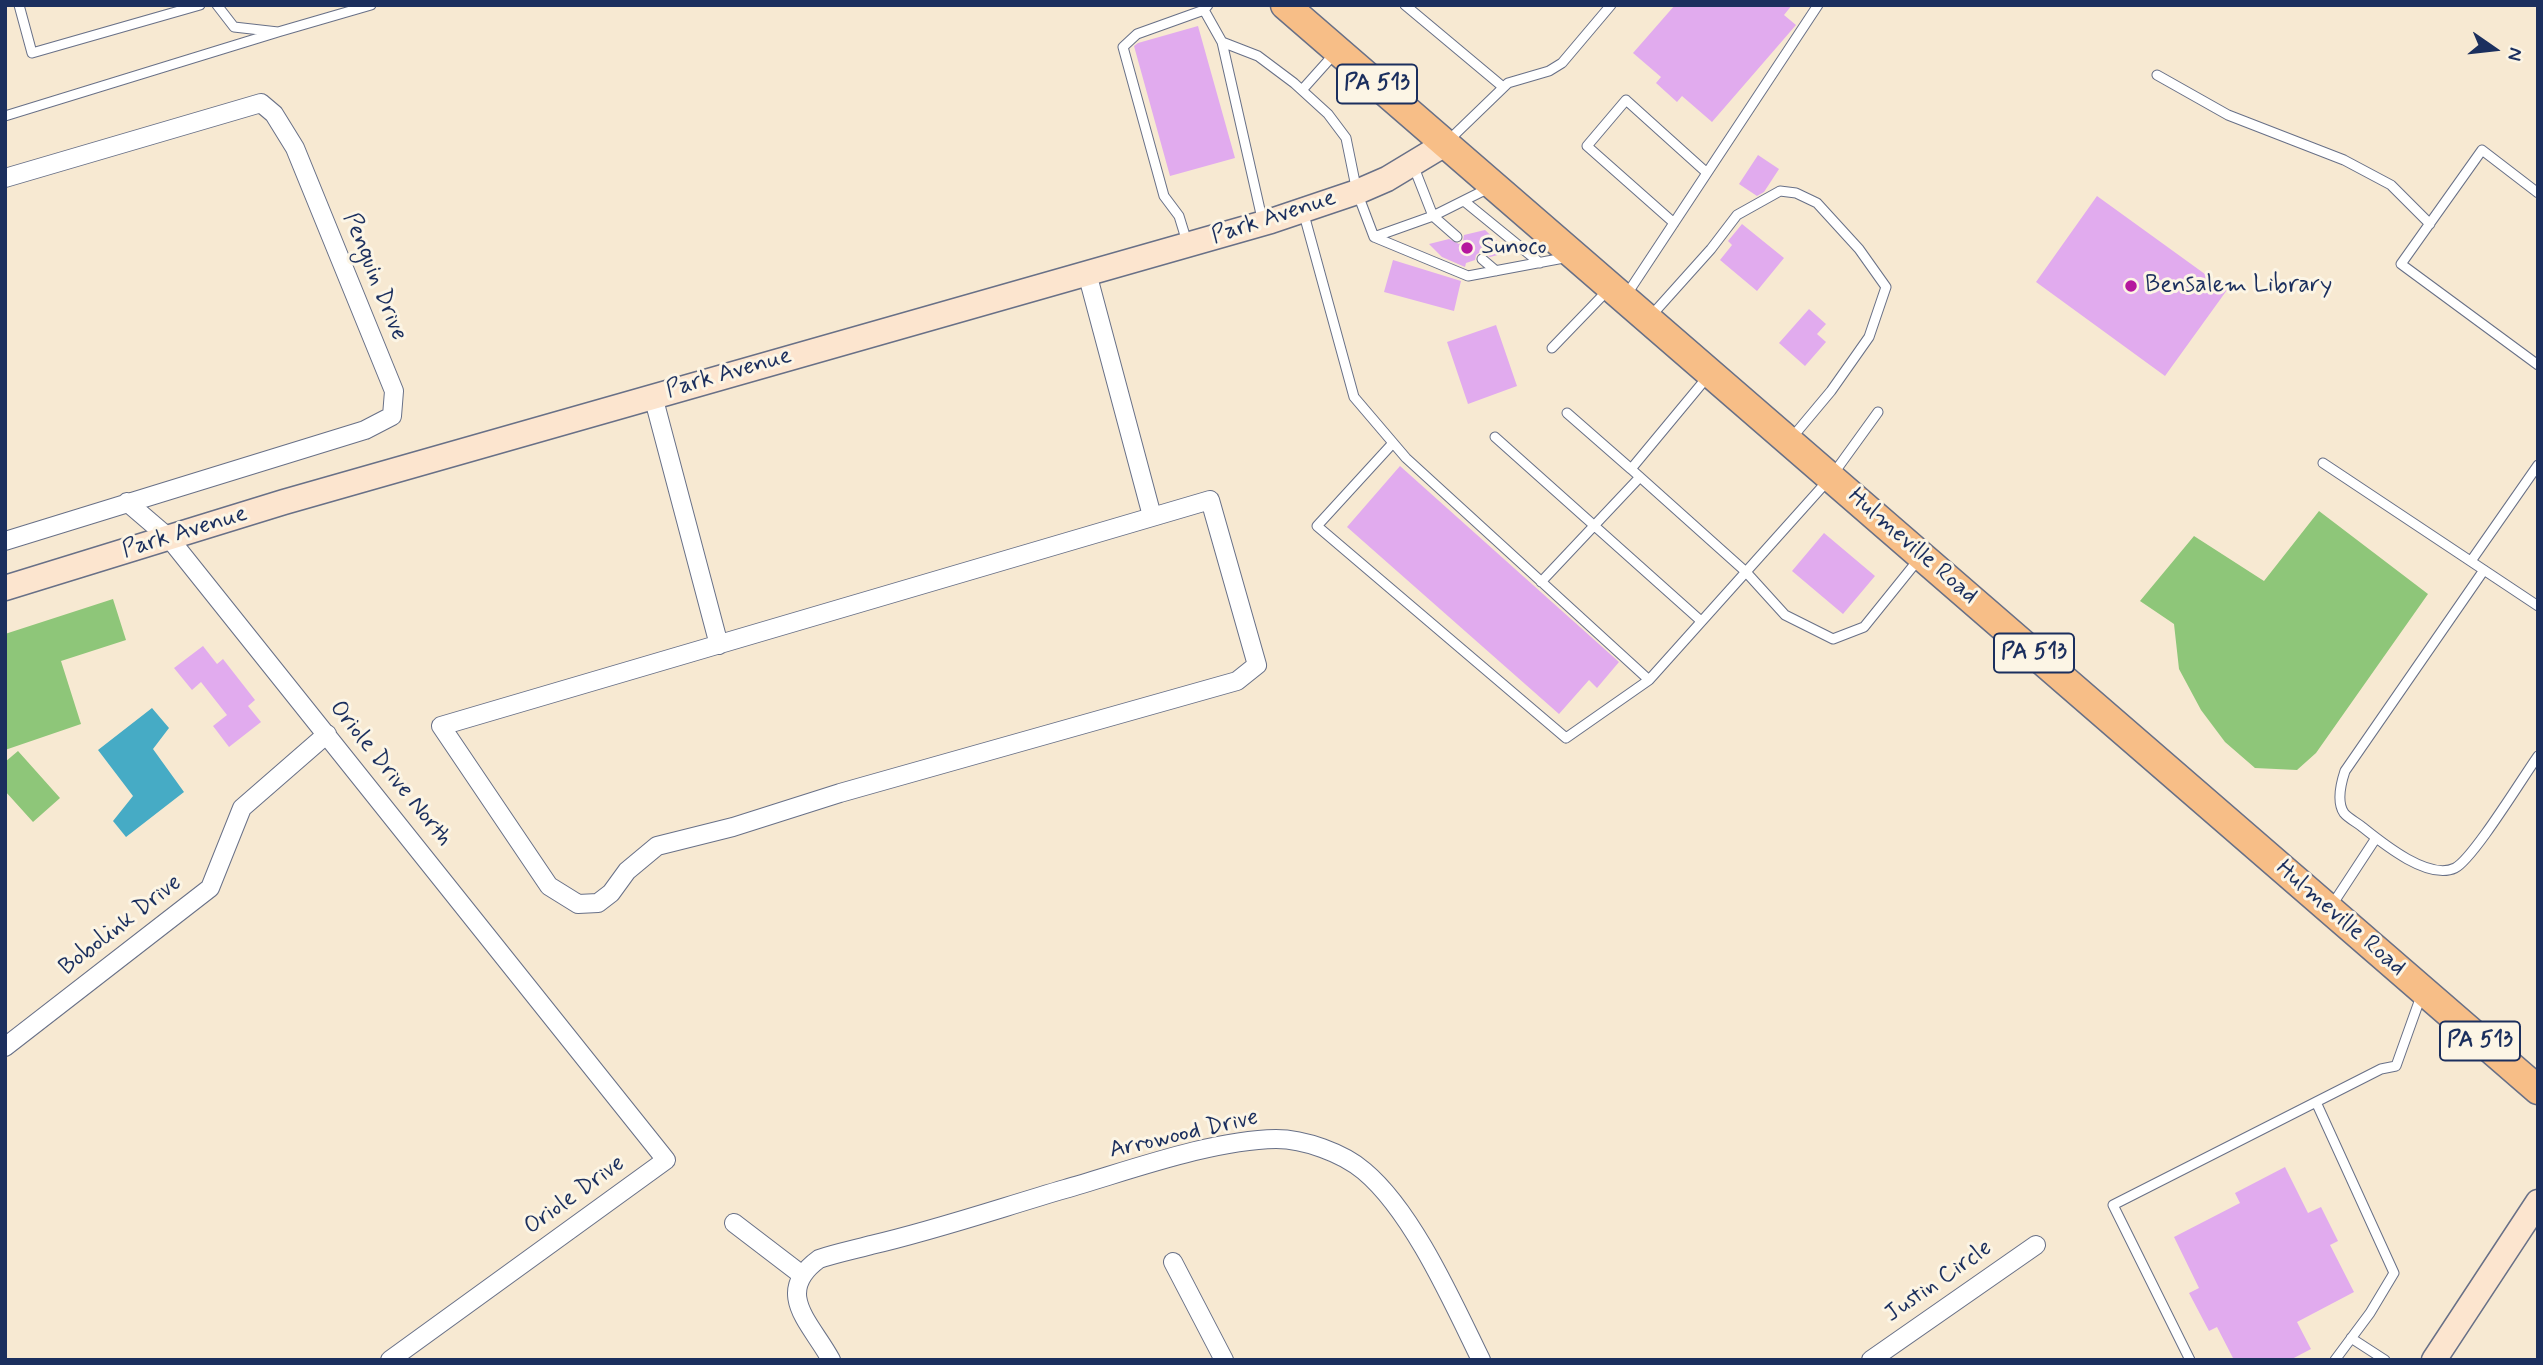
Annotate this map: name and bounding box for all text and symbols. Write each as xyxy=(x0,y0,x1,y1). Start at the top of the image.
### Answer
north arrow xyxy=(2459,14,2529,84)
text: N xyxy=(2501,45,2529,63)
road number: PA 513 xyxy=(1337,64,1417,104)
street label: Park Avenue xyxy=(1208,184,1340,252)
street label: Penguin Drive xyxy=(335,209,413,345)
place label: Sunoco xyxy=(1481,234,1547,262)
marker: Sunoco xyxy=(1459,240,1475,256)
place label: Bensalem Library xyxy=(2145,272,2332,300)
marker: Bensalem Library xyxy=(2123,278,2139,294)
street label: Park Avenue xyxy=(663,342,795,406)
street label: Hulmeville Road xyxy=(1841,483,1983,611)
street label: Park Avenue xyxy=(119,500,251,566)
road number: PA 513 xyxy=(1994,634,2074,673)
street label: Oriole Drive North xyxy=(322,695,458,853)
street label: Hulmeville Road xyxy=(2269,855,2411,983)
street label: Bobolink Drive xyxy=(54,869,188,983)
road number: PA 513 xyxy=(2440,1022,2520,1060)
street label: Arrowood Drive xyxy=(1107,1104,1261,1166)
street label: Oriole Drive xyxy=(519,1150,631,1242)
street label: Justin Circle xyxy=(1880,1234,1998,1330)

